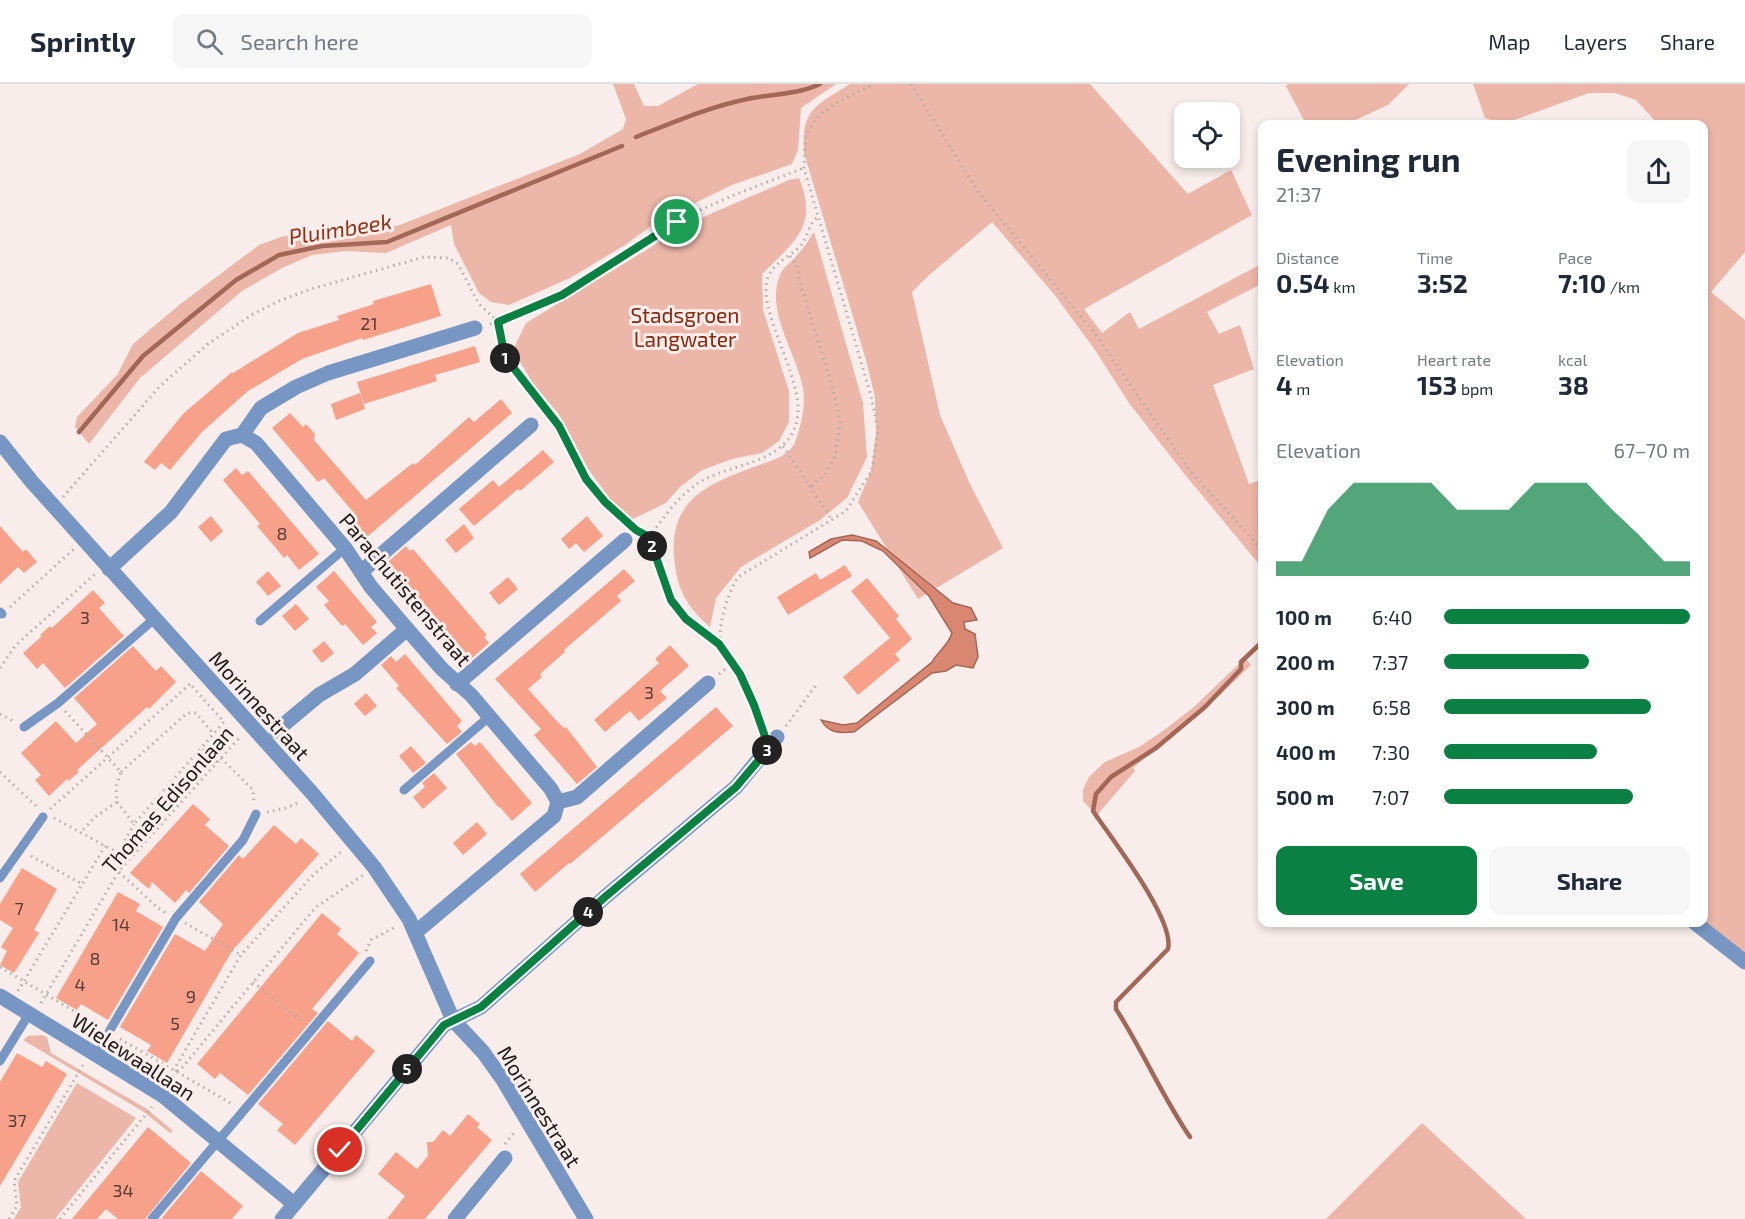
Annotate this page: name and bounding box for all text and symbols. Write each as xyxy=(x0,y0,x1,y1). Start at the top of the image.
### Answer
search box xyxy=(172,14,592,68)
text: Sprintly xyxy=(30,24,136,58)
icon: search xyxy=(193,25,226,58)
text: Search here xyxy=(241,28,359,54)
text: Map xyxy=(1488,29,1530,54)
text: Layers xyxy=(1563,29,1627,54)
text: Share xyxy=(1660,29,1715,54)
map controls xyxy=(1174,102,1240,168)
button: locate xyxy=(1174,102,1240,168)
text: Evening run xyxy=(1276,139,1461,179)
button: share xyxy=(1627,140,1690,203)
text: 21:37 xyxy=(1276,182,1321,206)
pin xyxy=(651,196,702,247)
icon: arrive xyxy=(660,205,693,238)
water label: Pluimbeek xyxy=(287,207,393,249)
text: Distance xyxy=(1276,248,1339,267)
text: Time xyxy=(1417,248,1453,267)
text: Pace xyxy=(1558,248,1592,267)
text: 0.54 xyxy=(1276,267,1330,298)
text: 3:52 xyxy=(1417,267,1468,298)
text: 7:10 xyxy=(1558,267,1606,298)
text: km xyxy=(1330,277,1355,296)
text: /km xyxy=(1606,277,1640,296)
park label: Stadsgroen Langwater xyxy=(630,302,740,351)
house number: 21 xyxy=(360,312,378,334)
pin: 1 xyxy=(490,343,520,373)
text: 1 xyxy=(502,348,508,367)
text: Elevation xyxy=(1276,350,1344,369)
text: Heart rate xyxy=(1417,350,1491,369)
text: kcal xyxy=(1558,350,1587,369)
text: 4 xyxy=(1276,369,1293,400)
text: 153 xyxy=(1417,369,1457,400)
text: 38 xyxy=(1558,369,1589,400)
text: m xyxy=(1293,379,1310,398)
text: bpm xyxy=(1457,379,1493,398)
text: Elevation xyxy=(1276,438,1361,462)
text: 67–70 m xyxy=(1613,438,1690,462)
street label: Parachutistenstraat xyxy=(335,508,477,670)
house number: 8 xyxy=(277,522,287,544)
pin: 2 xyxy=(637,531,667,561)
text: 2 xyxy=(647,536,657,555)
text: 100 m xyxy=(1276,605,1332,629)
text: 6:40 xyxy=(1372,605,1413,629)
house number: 3 xyxy=(80,606,90,628)
street label: Morinnestraat xyxy=(205,645,315,765)
text: 200 m xyxy=(1276,650,1335,674)
text: 7:37 xyxy=(1372,650,1408,674)
house number: 3 xyxy=(644,681,654,703)
text: 300 m xyxy=(1276,695,1335,719)
text: 6:58 xyxy=(1372,695,1411,719)
street label: Thomas Edisonlaan xyxy=(96,720,238,878)
pin: 3 xyxy=(752,735,782,765)
text: 3 xyxy=(762,740,772,759)
text: 400 m xyxy=(1276,740,1336,764)
text: 7:30 xyxy=(1372,740,1410,764)
text: 500 m xyxy=(1276,785,1334,809)
text: 7:07 xyxy=(1372,785,1409,809)
button: Save xyxy=(1276,846,1477,915)
button: Share xyxy=(1489,846,1690,915)
house number: 7 xyxy=(14,897,24,919)
pin: 4 xyxy=(573,897,603,927)
text: 4 xyxy=(583,902,593,921)
house number: 14 xyxy=(112,913,130,935)
house number: 8 xyxy=(90,947,100,969)
house number: 4 xyxy=(74,973,86,995)
house number: 9 xyxy=(186,985,196,1007)
street label: Wielewaallaan xyxy=(68,1007,200,1105)
house number: 5 xyxy=(170,1012,180,1034)
street label: Morinnestraat xyxy=(493,1041,587,1171)
pin: 5 xyxy=(392,1054,422,1084)
text: 5 xyxy=(403,1059,411,1078)
house number: 37 xyxy=(7,1109,27,1131)
pin xyxy=(314,1124,365,1175)
icon: check xyxy=(323,1133,356,1166)
house number: 34 xyxy=(112,1179,134,1201)

